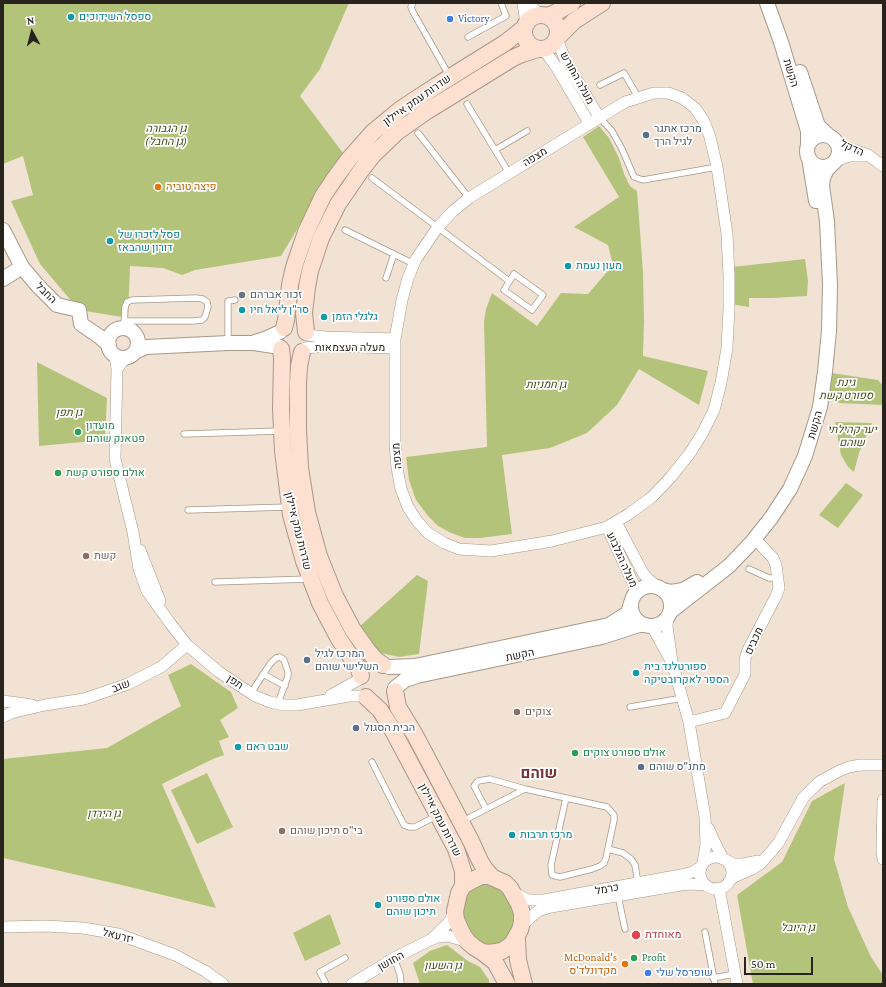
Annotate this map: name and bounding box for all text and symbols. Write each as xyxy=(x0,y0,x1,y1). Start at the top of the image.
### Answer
place label: ספסל השידוכים xyxy=(79,10,151,24)
north arrow xyxy=(12,12,52,52)
marker: ספסל השידוכים xyxy=(66,12,76,22)
place label: Victory xyxy=(458,12,490,26)
text: N xyxy=(26,14,35,27)
marker: Victory xyxy=(445,14,455,24)
street label: מעלה החורש xyxy=(557,49,597,107)
street label: הקשת xyxy=(780,57,802,89)
street label: שדרות עמק איילון xyxy=(380,72,454,128)
park label: גן הגבורה (גן החבל) xyxy=(145,122,187,148)
place label: מרכז אתגר לגיל הרך xyxy=(654,122,702,148)
marker: מרכז אתגר לגיל הרך xyxy=(641,130,651,140)
street label: הדקל xyxy=(838,137,866,159)
street label: מצפה xyxy=(520,144,550,170)
place label: פיצה טוביה xyxy=(166,180,216,194)
marker: פיצה טוביה xyxy=(153,182,163,192)
place label: פסל לזכרו של דורון שהבאז xyxy=(118,228,180,254)
marker: פסל לזכרו של דורון שהבאז xyxy=(105,236,115,246)
place label: מעון נעמת xyxy=(576,259,622,273)
marker: מעון נעמת xyxy=(563,261,573,271)
street label: החבל xyxy=(33,280,59,306)
place label: זכור אברהם xyxy=(250,288,302,302)
marker: זכור אברהם xyxy=(237,290,247,300)
place label: סר"ן ליאל חיו xyxy=(250,303,309,317)
marker: סר"ן ליאל חיו xyxy=(237,305,247,315)
place label: גלגלי הזמן xyxy=(332,310,378,324)
marker: גלגלי הזמן xyxy=(319,312,329,322)
street label: מעלה העצמאות xyxy=(315,341,385,355)
park label: גינת ספורט קשת xyxy=(819,376,873,402)
park label: גן חמניות xyxy=(526,378,566,392)
park label: גן תפן xyxy=(56,406,82,420)
street label: הקשת xyxy=(805,409,825,441)
place label: מועדון פטאנק שוהם xyxy=(86,419,145,445)
park label: יער קהילתי שוהם xyxy=(827,423,877,449)
marker: מועדון פטאנק שוהם xyxy=(73,427,83,437)
street label: מצפה xyxy=(389,442,405,470)
place label: אולם ספורט קשת xyxy=(66,466,145,480)
marker: אולם ספורט קשת xyxy=(53,468,63,478)
street label: שדרות עמק איילון xyxy=(282,491,314,571)
street label: מעלה הגלבוע xyxy=(604,530,640,590)
place label: קשת xyxy=(94,549,116,563)
marker: קשת xyxy=(81,551,91,561)
street label: מכבים xyxy=(742,625,766,657)
street label: הקשת xyxy=(504,646,536,664)
place label: המרכז לגיל השלישי שוהם xyxy=(315,647,379,673)
marker: המרכז לגיל השלישי שוהם xyxy=(302,655,312,665)
place label: ספורטלנד בית הספר לאקרובטיקה xyxy=(644,660,729,686)
marker: ספורטלנד בית הספר לאקרובטיקה xyxy=(631,668,641,678)
street label: תפן xyxy=(224,672,246,692)
street label: שגב xyxy=(110,676,132,696)
place label: צוקים xyxy=(525,705,551,719)
marker: צוקים xyxy=(512,707,522,717)
place label: הבית הסגול xyxy=(364,721,415,735)
marker: הבית הסגול xyxy=(351,723,361,733)
place label: שבט ראם xyxy=(246,740,289,754)
marker: שבט ראם xyxy=(233,742,243,752)
place label: אולם ספורט צוקים xyxy=(583,746,666,760)
marker: אולם ספורט צוקים xyxy=(570,748,580,758)
place label: מתנ"ס שוהם xyxy=(649,760,706,774)
marker: מתנ"ס שוהם xyxy=(636,762,646,772)
district label: שוהם xyxy=(521,764,557,782)
street label: שדרות עמק איילון xyxy=(416,781,464,859)
park label: גן הירדן xyxy=(87,807,121,821)
place label: בי"ס תיכון שוהם xyxy=(290,824,363,838)
marker: בי"ס תיכון שוהם xyxy=(277,826,287,836)
place label: מרכז תרבות xyxy=(520,828,572,842)
marker: מרכז תרבות xyxy=(507,830,517,840)
street label: כרמל xyxy=(594,880,620,898)
place label: אולם ספורט תיכון שוהם xyxy=(386,892,440,918)
marker: אולם ספורט תיכון שוהם xyxy=(373,900,383,910)
park label: גן היובל xyxy=(781,921,815,935)
street label: יזרעאל xyxy=(101,926,135,946)
place label: מאוחדת xyxy=(645,928,682,942)
marker: מאוחדת xyxy=(630,929,642,941)
street label: החושן xyxy=(375,948,407,974)
scale bar xyxy=(746,949,815,975)
place label: McDonald's מקדונלד'ס xyxy=(564,951,617,977)
place label: Profit xyxy=(642,951,666,965)
marker: Profit xyxy=(629,953,639,963)
text: 50 m xyxy=(751,957,775,971)
park label: גן השעון xyxy=(424,959,462,973)
marker: McDonald's מקדונלד'ס xyxy=(620,959,630,969)
place label: שופרסל שלי xyxy=(656,966,713,980)
marker: שופרסל שלי xyxy=(643,968,653,978)

